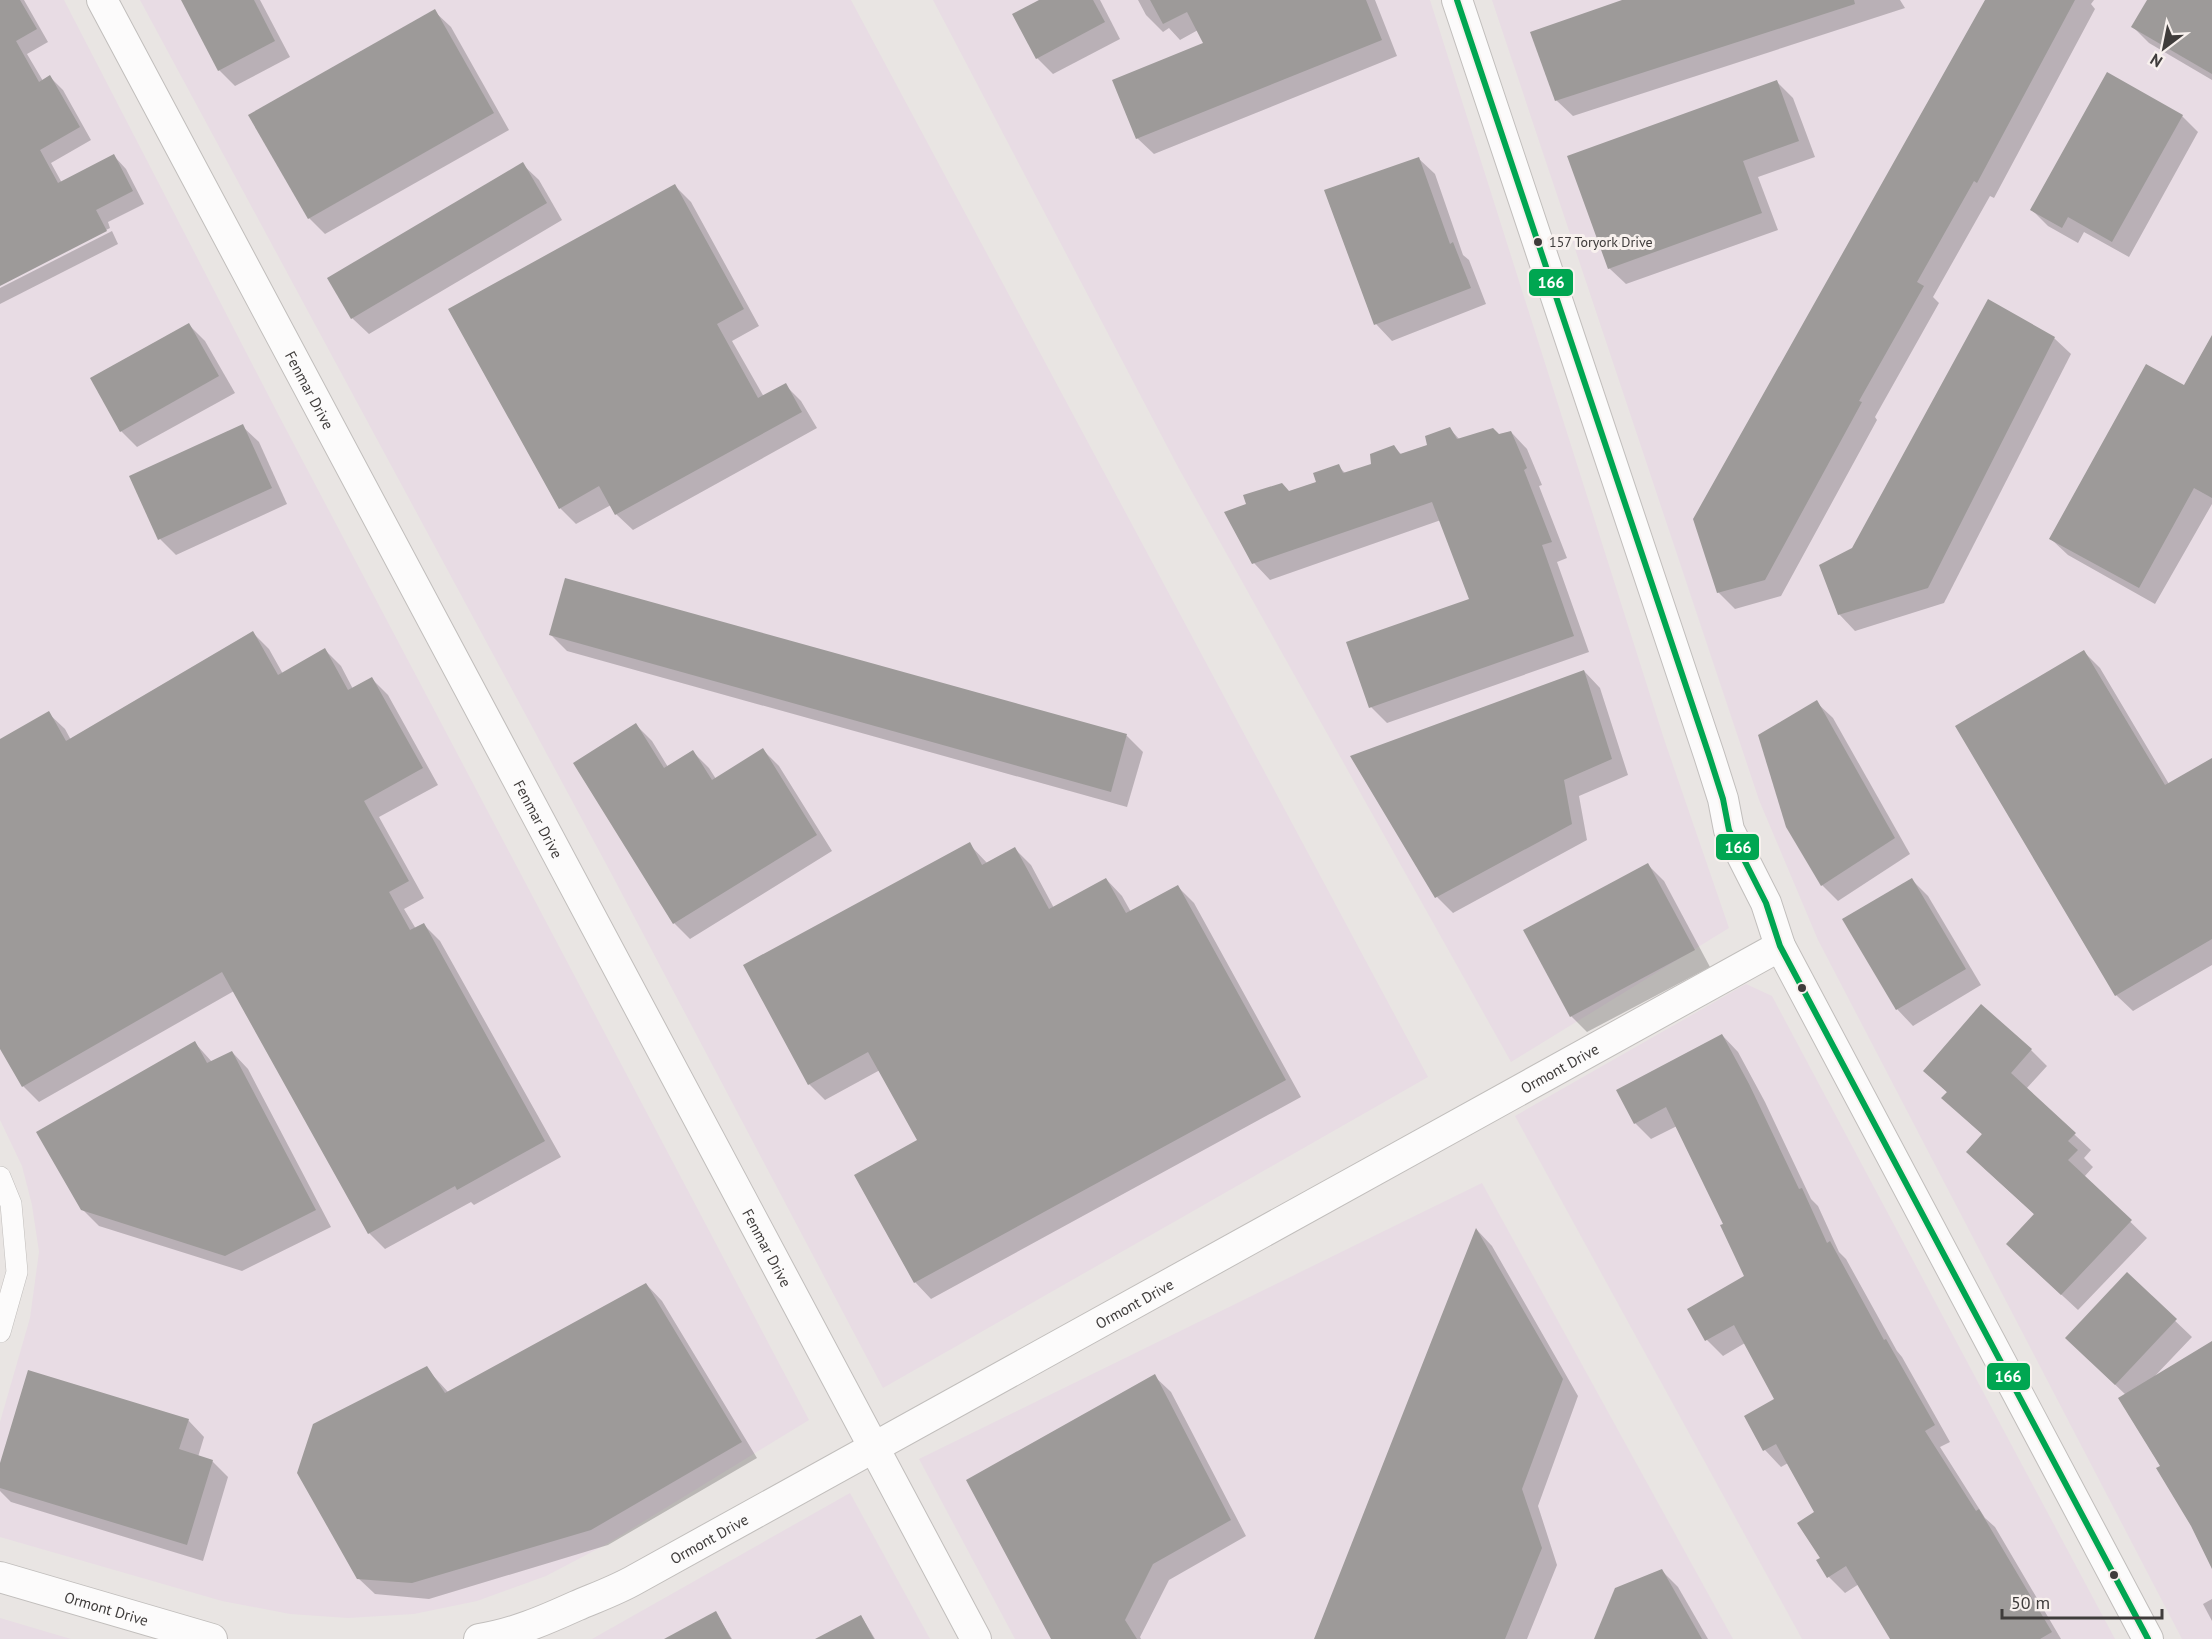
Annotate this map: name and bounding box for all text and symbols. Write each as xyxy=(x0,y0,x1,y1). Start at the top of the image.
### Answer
north arrow xyxy=(2134,18,2194,78)
text: N xyxy=(2146,49,2166,72)
place label: 157 Toryork Drive xyxy=(1549,233,1653,251)
marker: 157 Toryork Drive xyxy=(1532,236,1544,248)
line badge: 166 xyxy=(1528,268,1574,297)
text: 166 xyxy=(1537,272,1565,292)
street label: Fenmar Drive xyxy=(281,348,339,432)
street label: Fenmar Drive xyxy=(510,776,567,861)
line badge: 166 xyxy=(1715,833,1760,861)
text: 166 xyxy=(1724,837,1752,857)
unlabelled marker xyxy=(1796,982,1808,994)
street label: Ormont Drive xyxy=(1517,1039,1602,1097)
street label: Fenmar Drive xyxy=(739,1205,796,1290)
street label: Ormont Drive xyxy=(1092,1274,1177,1333)
line badge: 166 xyxy=(1986,1362,2031,1391)
text: 166 xyxy=(1994,1366,2022,1386)
street label: Ormont Drive xyxy=(666,1509,751,1568)
unlabelled marker xyxy=(2108,1569,2120,1581)
scale bar xyxy=(2002,1582,2162,1620)
street label: Ormont Drive xyxy=(62,1587,151,1629)
text: 50 m xyxy=(2011,1591,2050,1614)

